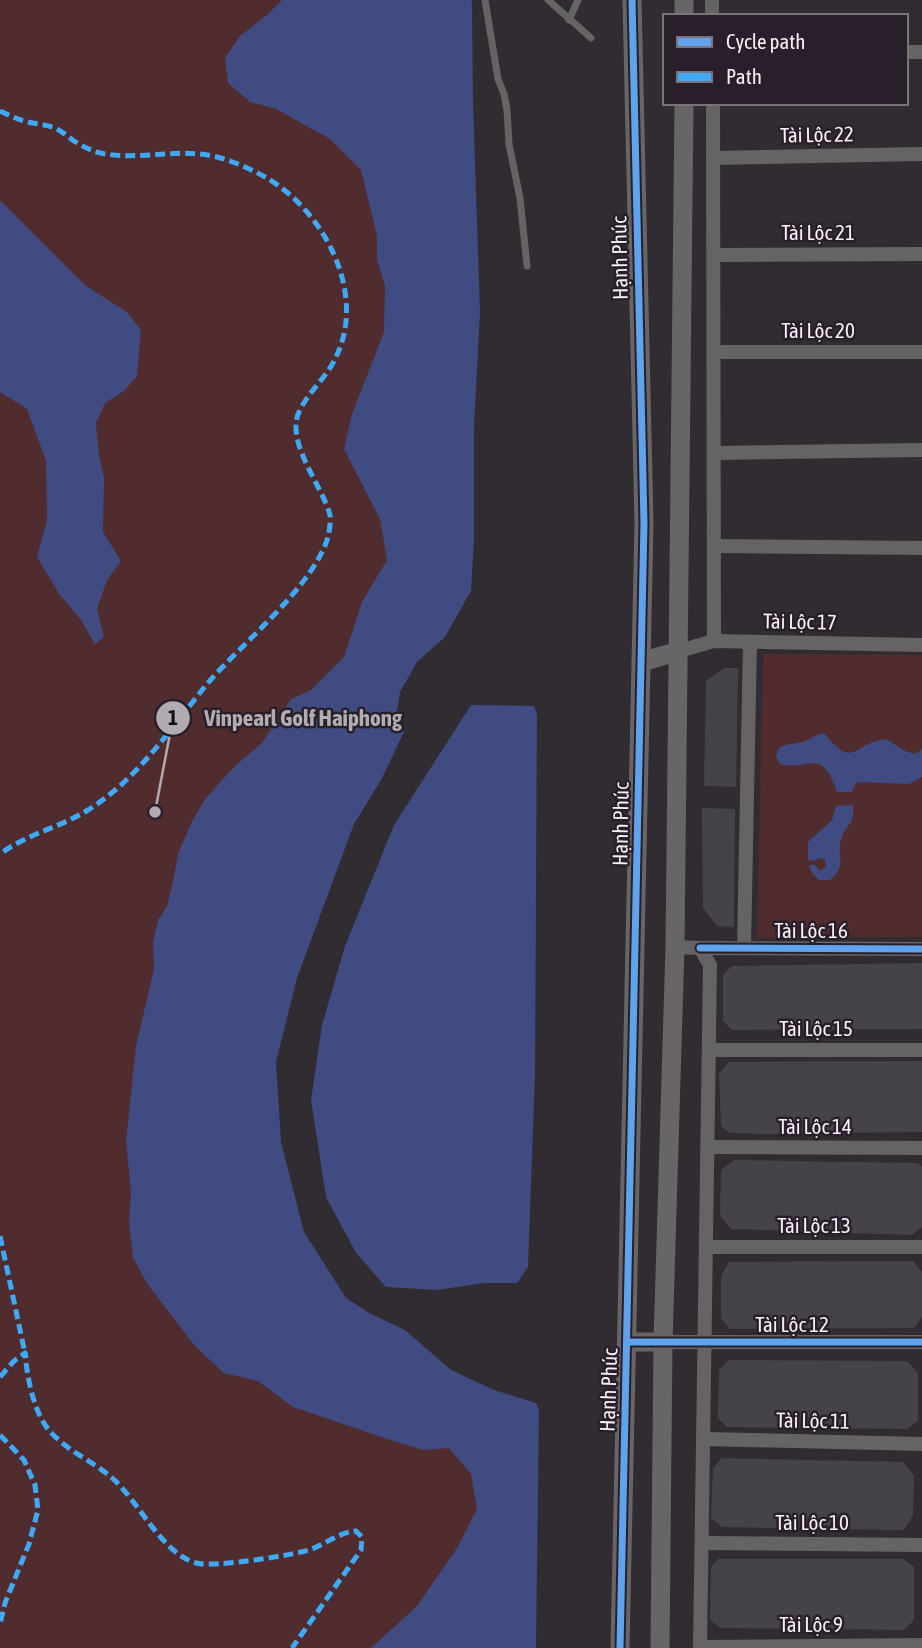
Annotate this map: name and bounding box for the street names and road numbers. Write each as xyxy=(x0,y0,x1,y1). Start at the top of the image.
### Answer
street label: Tài Lộc 22 xyxy=(780,121,854,147)
street label: Hạnh Phúc xyxy=(606,216,632,300)
street label: Tài Lộc 21 xyxy=(781,220,855,244)
street label: Tài Lộc 20 xyxy=(781,318,855,342)
street label: Tài Lộc 17 xyxy=(763,608,837,634)
street label: Hạnh Phúc xyxy=(607,782,633,866)
street label: Tài Lộc 16 xyxy=(774,918,848,942)
street label: Tài Lộc 15 xyxy=(779,1016,853,1040)
street label: Tài Lộc 14 xyxy=(778,1114,852,1138)
street label: Tài Lộc 13 xyxy=(777,1213,851,1237)
street label: Tài Lộc 12 xyxy=(755,1312,829,1336)
street label: Hạnh Phúc xyxy=(595,1348,621,1432)
street label: Tài Lộc 11 xyxy=(776,1407,850,1433)
street label: Tài Lộc 10 xyxy=(775,1510,849,1534)
street label: Tài Lộc 9 xyxy=(779,1612,843,1636)

